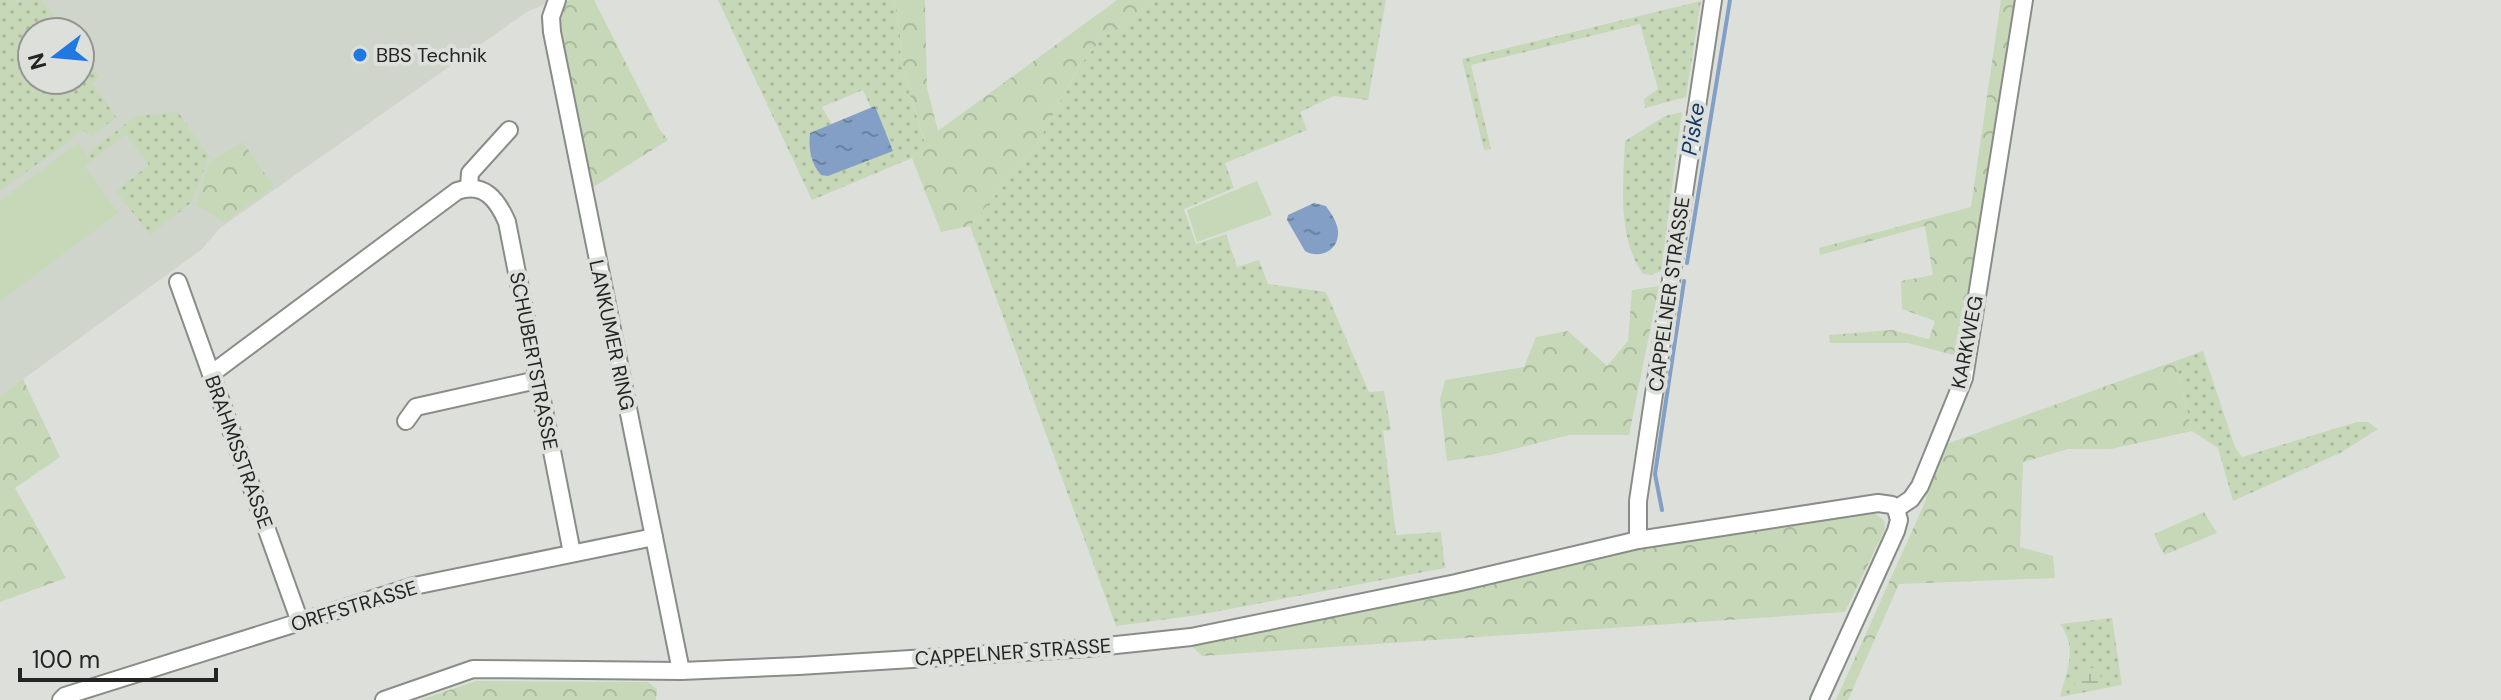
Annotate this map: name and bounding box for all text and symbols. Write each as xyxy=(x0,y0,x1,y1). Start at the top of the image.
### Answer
north arrow xyxy=(16,16,96,96)
place label: BBS Technik xyxy=(376,42,487,68)
marker: BBS Technik xyxy=(351,46,369,64)
text: N xyxy=(21,50,53,73)
water label: Piske xyxy=(1675,101,1711,157)
street label: CAPPELNER STRASSE xyxy=(1642,195,1696,393)
street label: LANKUMER RING xyxy=(583,257,641,413)
street label: SCHUBERTSTRASSE xyxy=(504,270,564,452)
street label: KARKWEG xyxy=(1945,293,1989,391)
street label: BRAHMSSTRASSE xyxy=(199,372,279,532)
street label: ORFFSTRASSE xyxy=(288,574,420,638)
scale bar xyxy=(20,632,216,682)
street label: CAPPELNER STRASSE xyxy=(914,632,1112,672)
text: 100 m xyxy=(32,644,100,675)

